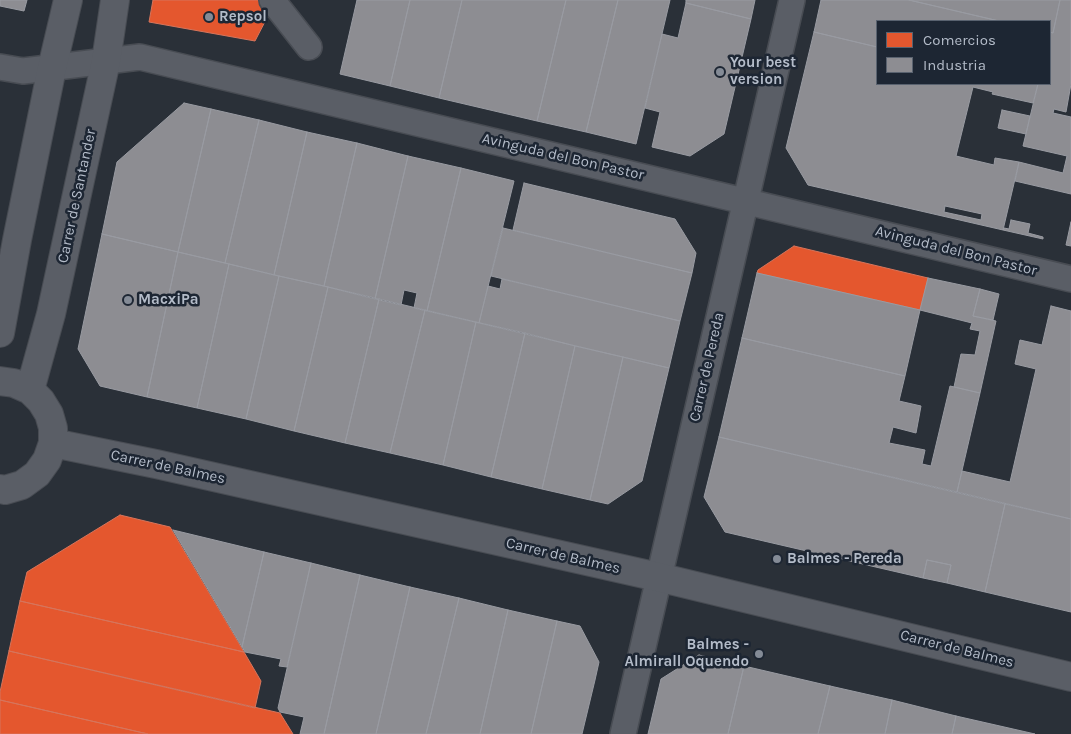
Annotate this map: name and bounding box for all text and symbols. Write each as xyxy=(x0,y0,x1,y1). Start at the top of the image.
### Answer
place label: Repsol xyxy=(219,8,267,26)
marker: Repsol xyxy=(203,11,215,23)
legend xyxy=(876,20,1051,85)
text: Comercios xyxy=(923,31,996,49)
place label: Your best version xyxy=(730,54,796,89)
text: Industria xyxy=(923,56,986,74)
marker: Your best version xyxy=(714,66,726,78)
street label: Carrer de Santander xyxy=(54,127,100,265)
street label: Avinguda del Bon Pastor xyxy=(480,130,646,184)
street label: Avinguda del Bon Pastor xyxy=(873,222,1039,280)
place label: MacxiPa xyxy=(138,291,199,309)
marker: MacxiPa xyxy=(122,294,134,306)
street label: Carrer de Pereda xyxy=(686,311,728,423)
street label: Carrer de Balmes xyxy=(109,446,227,488)
street label: Carrer de Balmes xyxy=(504,534,622,578)
place label: Balmes - Pereda xyxy=(787,550,902,568)
marker: Balmes - Pereda xyxy=(771,553,783,565)
street label: Carrer de Balmes xyxy=(898,626,1016,672)
place label: Balmes - Almirall Oquendo xyxy=(625,636,749,671)
marker: Balmes - Almirall Oquendo xyxy=(753,648,765,660)

